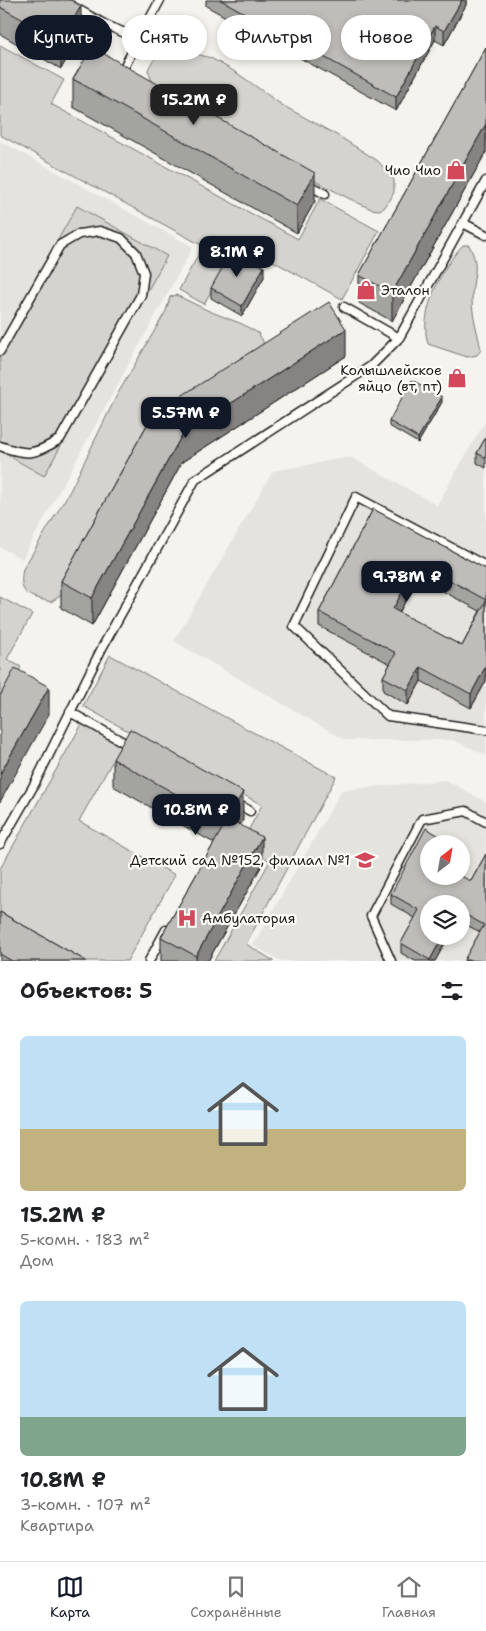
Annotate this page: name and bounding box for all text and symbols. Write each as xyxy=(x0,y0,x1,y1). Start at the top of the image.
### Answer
chip: Купить xyxy=(15,15,112,60)
chip: Снять xyxy=(122,15,207,60)
chip: Фильтры xyxy=(217,15,331,60)
chip: Новое xyxy=(341,15,431,60)
pin: 15.2M ₽ xyxy=(148,84,240,126)
text: 15.2M ₽ xyxy=(161,89,227,110)
shop icon: Чио Чио xyxy=(445,159,467,181)
place label: Чио Чио xyxy=(385,161,441,179)
pin: 8.1M ₽ xyxy=(196,236,278,278)
text: 8.1M ₽ xyxy=(210,241,264,262)
shop icon: Эталон xyxy=(355,279,377,301)
place label: Эталон xyxy=(381,281,430,299)
place label: Колышлейское яйцо (вт, пт) xyxy=(340,361,442,395)
shop icon: Колышлейское яйцо (вт, пт) xyxy=(446,367,468,389)
pin: 5.57M ₽ xyxy=(140,396,232,439)
text: 5.57M ₽ xyxy=(152,402,220,423)
pin: 9.78M ₽ xyxy=(361,560,453,603)
text: 9.78M ₽ xyxy=(372,566,442,587)
pin: 10.8M ₽ xyxy=(150,794,242,836)
text: 10.8M ₽ xyxy=(163,799,229,820)
north arrow xyxy=(420,835,470,885)
map controls xyxy=(420,835,470,945)
school or university icon: Детский сад №152, филиал №1 xyxy=(354,849,376,871)
place label: Детский сад №152, филиал №1 xyxy=(130,851,350,869)
button: layers xyxy=(420,895,470,945)
hospital icon: Амбулатория xyxy=(176,907,198,929)
place label: Амбулатория xyxy=(202,909,295,927)
text: Объектов: 5 xyxy=(20,977,152,1005)
icon: filters xyxy=(438,977,466,1005)
icon: home xyxy=(198,1069,288,1159)
text: 15.2M ₽ xyxy=(20,1201,106,1229)
text: 5-комн. · 183 m² xyxy=(20,1229,150,1250)
text: Дом xyxy=(20,1250,54,1271)
icon: home xyxy=(198,1334,288,1424)
text: 10.8M ₽ xyxy=(20,1466,106,1494)
text: 3-комн. · 107 m² xyxy=(20,1494,151,1515)
text: Квартира xyxy=(20,1515,94,1536)
tab: Карта xyxy=(50,1573,90,1621)
tab: Сохранённые xyxy=(190,1573,282,1621)
tab: Главная xyxy=(382,1573,436,1621)

